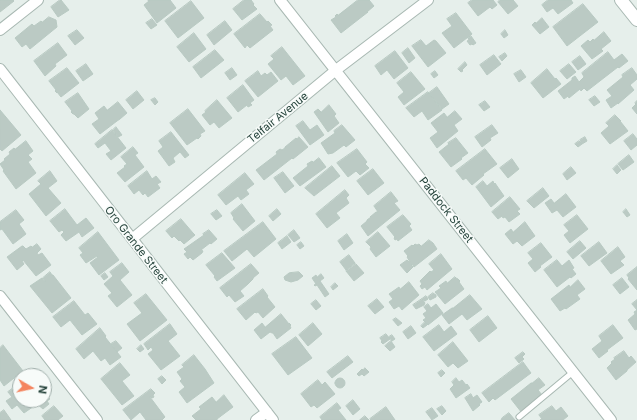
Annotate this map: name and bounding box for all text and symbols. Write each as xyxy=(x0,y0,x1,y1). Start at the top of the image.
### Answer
street label: Telfair Avenue xyxy=(245,90,311,146)
street label: Paddock Street xyxy=(416,175,476,245)
street label: Oro Grande Street xyxy=(102,204,170,286)
north arrow xyxy=(12,368,52,408)
text: N xyxy=(35,384,50,395)

